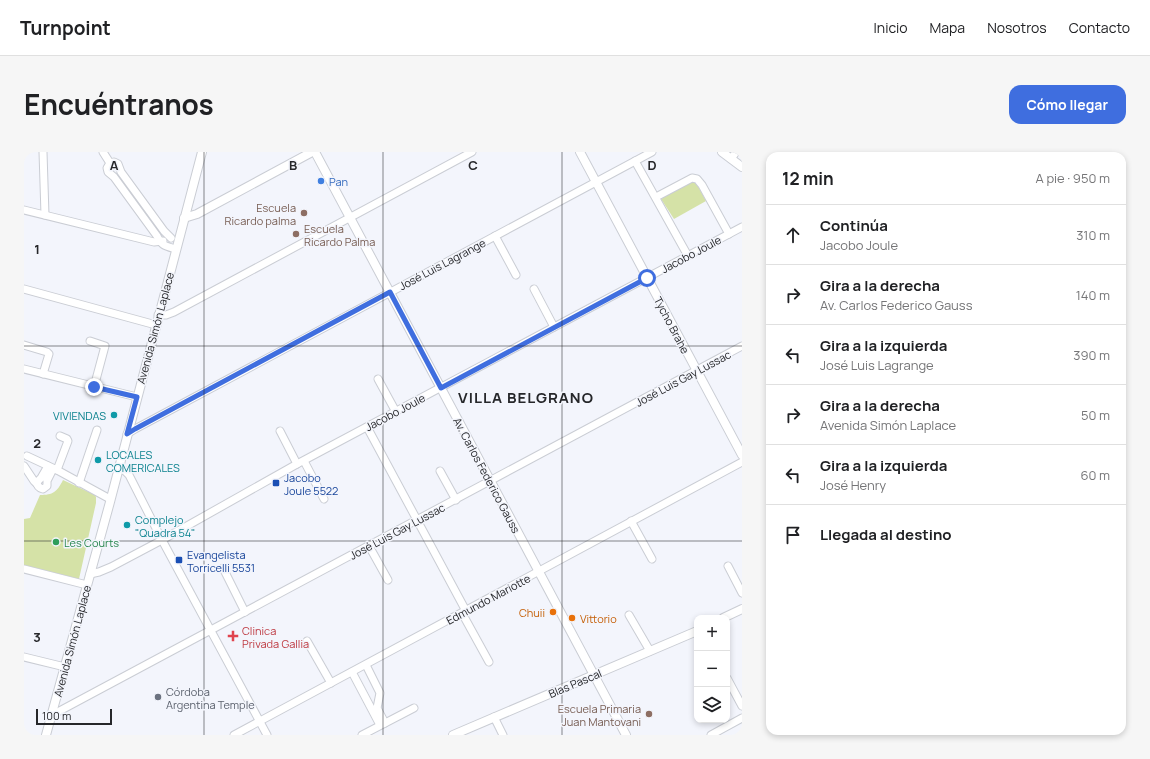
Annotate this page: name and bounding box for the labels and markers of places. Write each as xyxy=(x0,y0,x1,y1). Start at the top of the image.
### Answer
place label: Pan xyxy=(329,174,348,189)
marker: Pan xyxy=(316,176,326,186)
place label: Escuela Ricardo palma xyxy=(225,200,296,228)
marker: Escuela Ricardo palma xyxy=(299,208,309,218)
place label: Escuela Ricardo Palma xyxy=(304,221,375,249)
marker: Escuela Ricardo Palma xyxy=(291,229,301,239)
place label: VIVIENDAS xyxy=(53,408,106,423)
marker: VIVIENDAS xyxy=(109,410,119,420)
place label: LOCALES COMERICALES xyxy=(106,447,180,475)
marker: LOCALES COMERICALES xyxy=(93,455,103,465)
place label: Jacobo Joule 5522 xyxy=(284,470,338,498)
marker: Jacobo Joule 5522 xyxy=(271,478,281,488)
place label: Complejo "Quadra 54" xyxy=(135,512,195,540)
marker: Complejo "Quadra 54" xyxy=(122,520,132,530)
place label: Les Courts xyxy=(64,535,119,550)
marker: Les Courts xyxy=(51,537,61,547)
place label: Evangelista Torricelli 5531 xyxy=(187,547,255,575)
marker: Evangelista Torricelli 5531 xyxy=(174,555,184,565)
place label: Chuii xyxy=(519,605,545,620)
marker: Chuii xyxy=(548,607,558,617)
place label: Vittorio xyxy=(580,611,617,626)
marker: Vittorio xyxy=(567,613,577,623)
place label: Clinica Privada Gallia xyxy=(242,623,309,651)
marker: Clinica Privada Gallia xyxy=(227,630,239,642)
place label: Córdoba Argentina Temple xyxy=(166,684,255,712)
marker: Córdoba Argentina Temple xyxy=(153,692,163,702)
place label: Escuela Primaria Juan Mantovani xyxy=(558,701,641,729)
marker: Escuela Primaria Juan Mantovani xyxy=(644,709,654,719)

